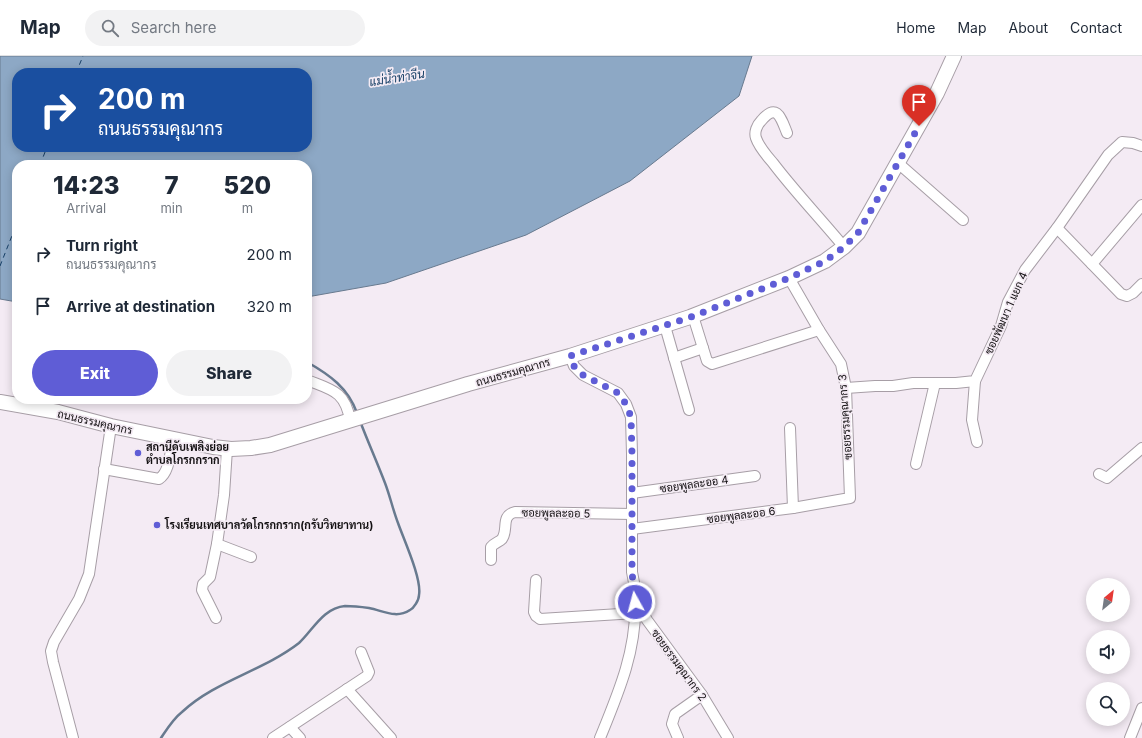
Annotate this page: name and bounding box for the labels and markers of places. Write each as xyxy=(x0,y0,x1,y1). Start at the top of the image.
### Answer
pin xyxy=(902,85,936,126)
place label: สถานีดับเพลิงย่อย ตำบลโกรกกราก xyxy=(146,439,229,467)
marker: สถานีดับเพลิงย่อย ตำบลโกรกกราก xyxy=(133,448,143,458)
place label: โรงเรียนเทศบาลวัดโกรกกราก(กรับวิทยาทาน) xyxy=(164,517,373,532)
marker: โรงเรียนเทศบาลวัดโกรกกราก(กรับวิทยาทาน) xyxy=(152,520,162,530)

